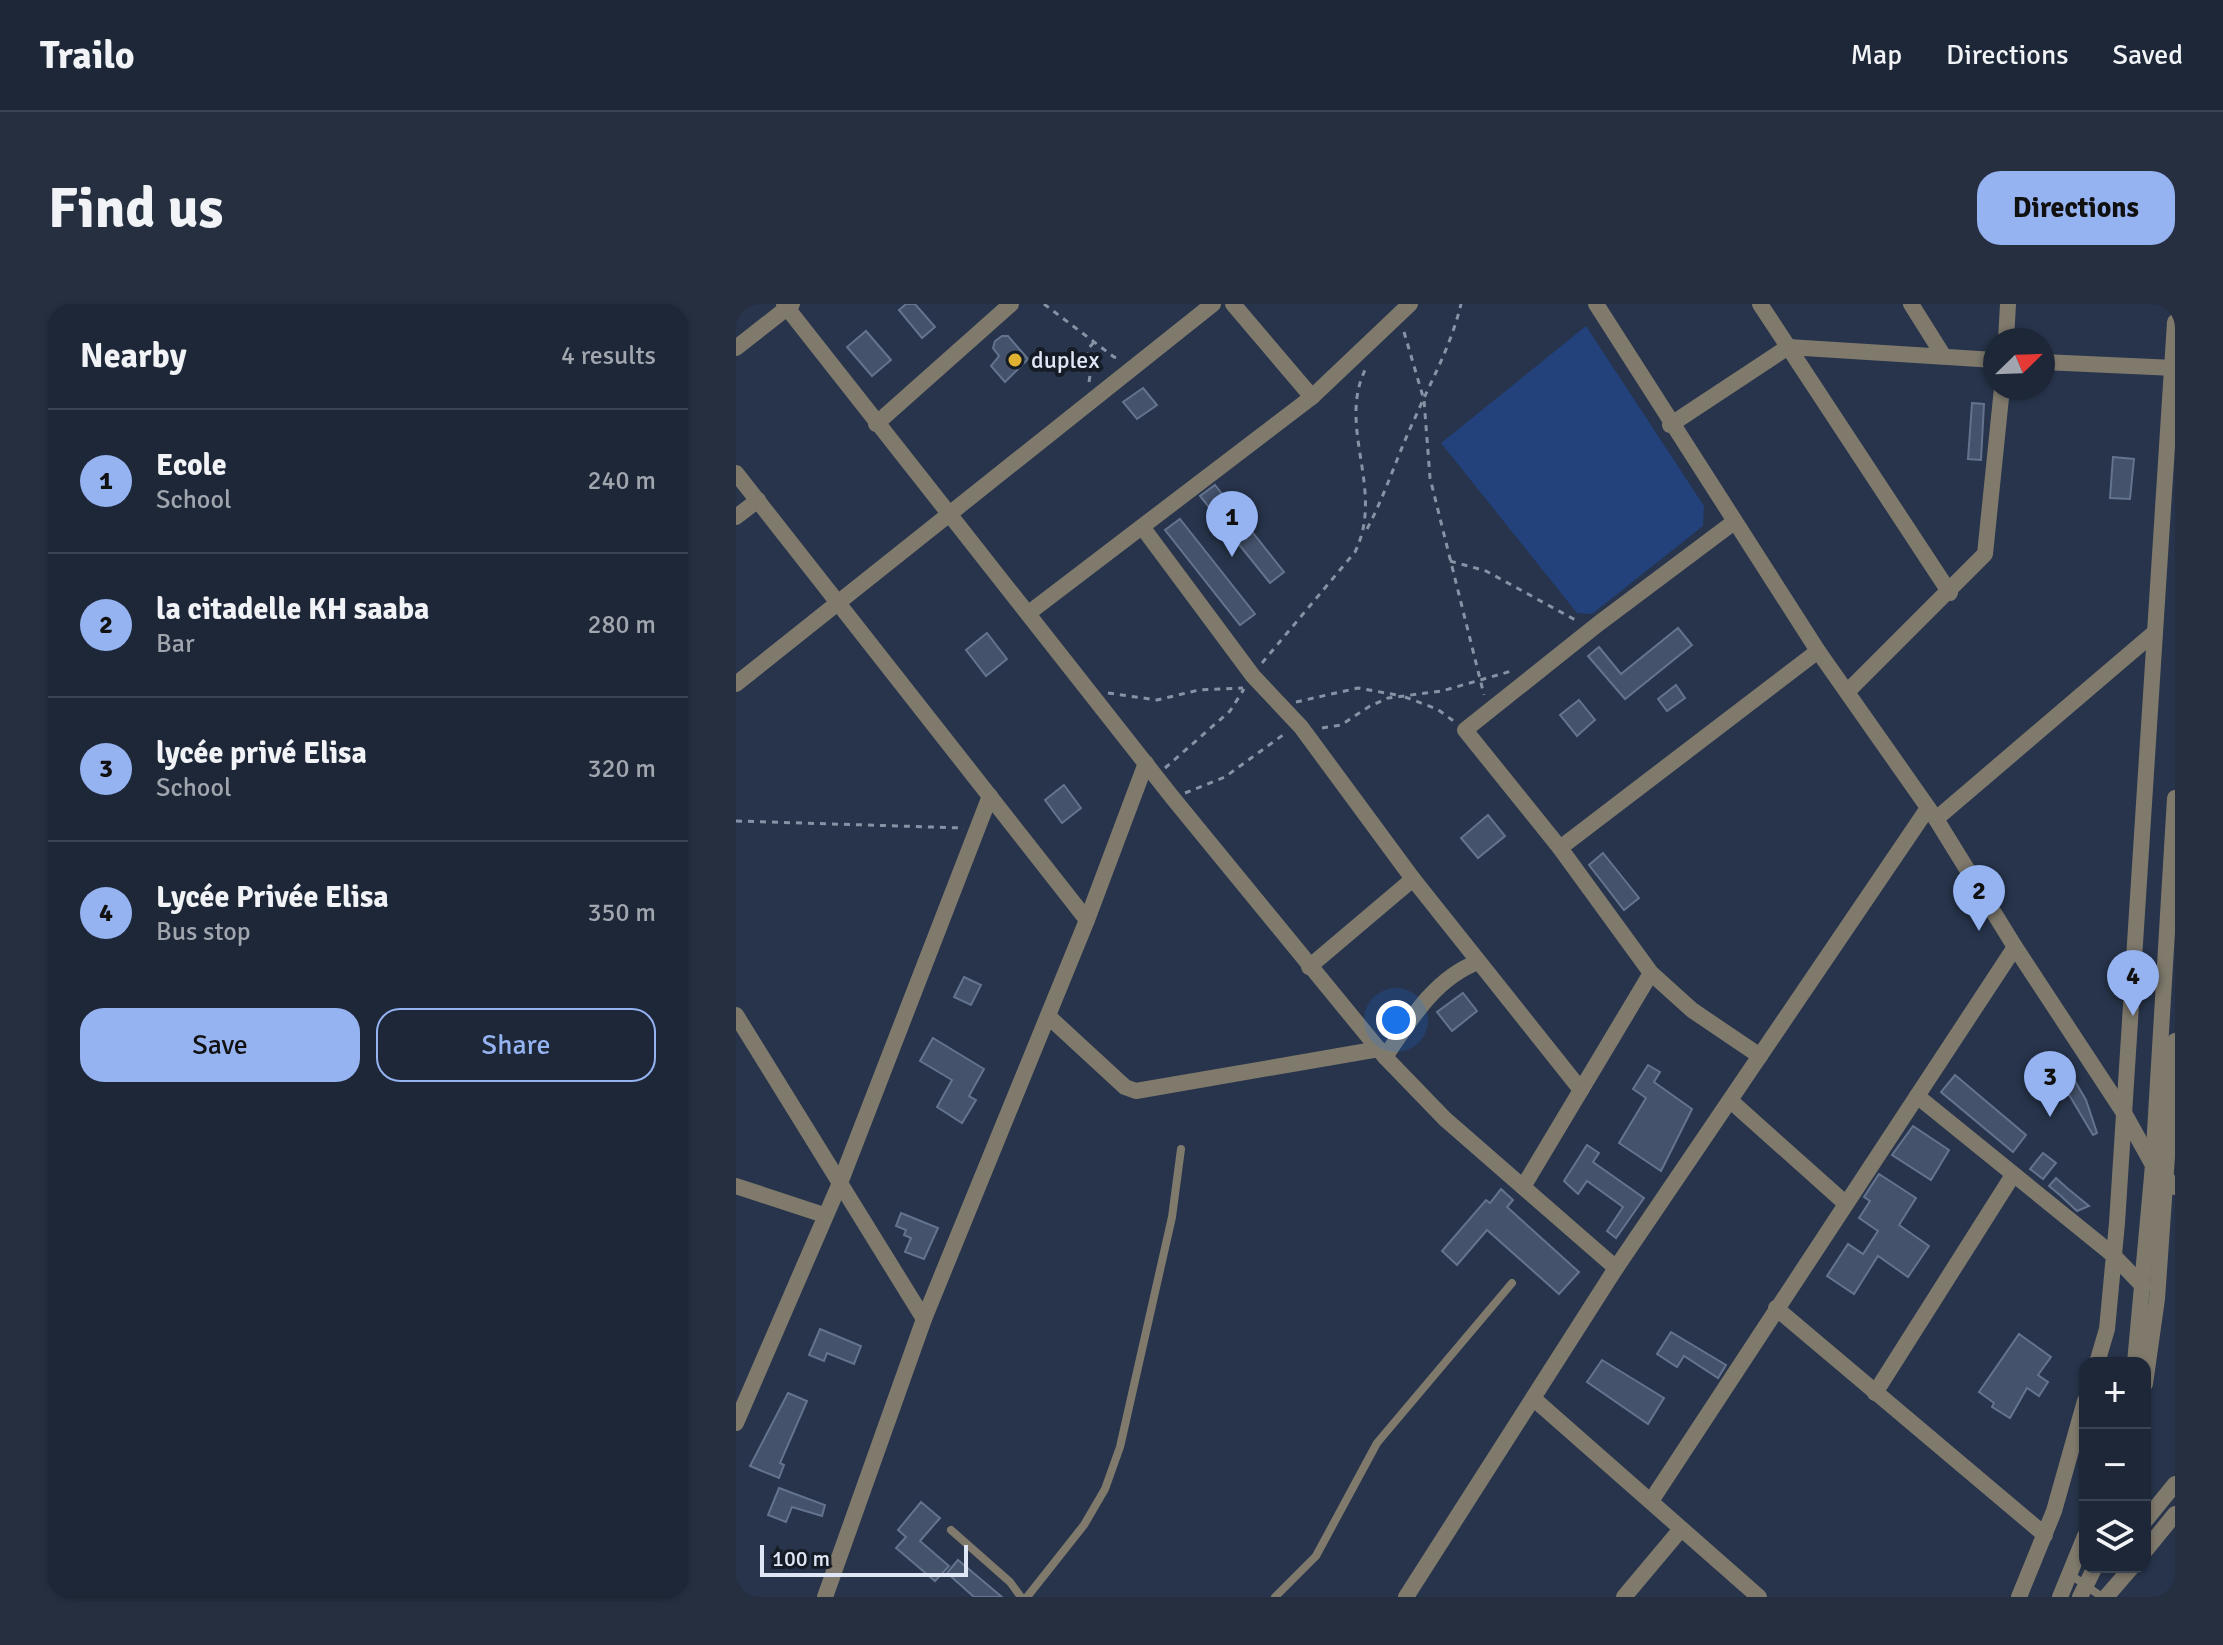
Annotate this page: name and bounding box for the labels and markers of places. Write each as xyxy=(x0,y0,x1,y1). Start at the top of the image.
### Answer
place label: duplex xyxy=(1031,345,1099,375)
marker: duplex xyxy=(1006,351,1024,369)
pin: 1 xyxy=(1206,491,1258,557)
pin: 2 xyxy=(1953,865,2005,931)
pin: 4 xyxy=(2107,950,2159,1016)
pin: 3 xyxy=(2024,1051,2076,1117)

